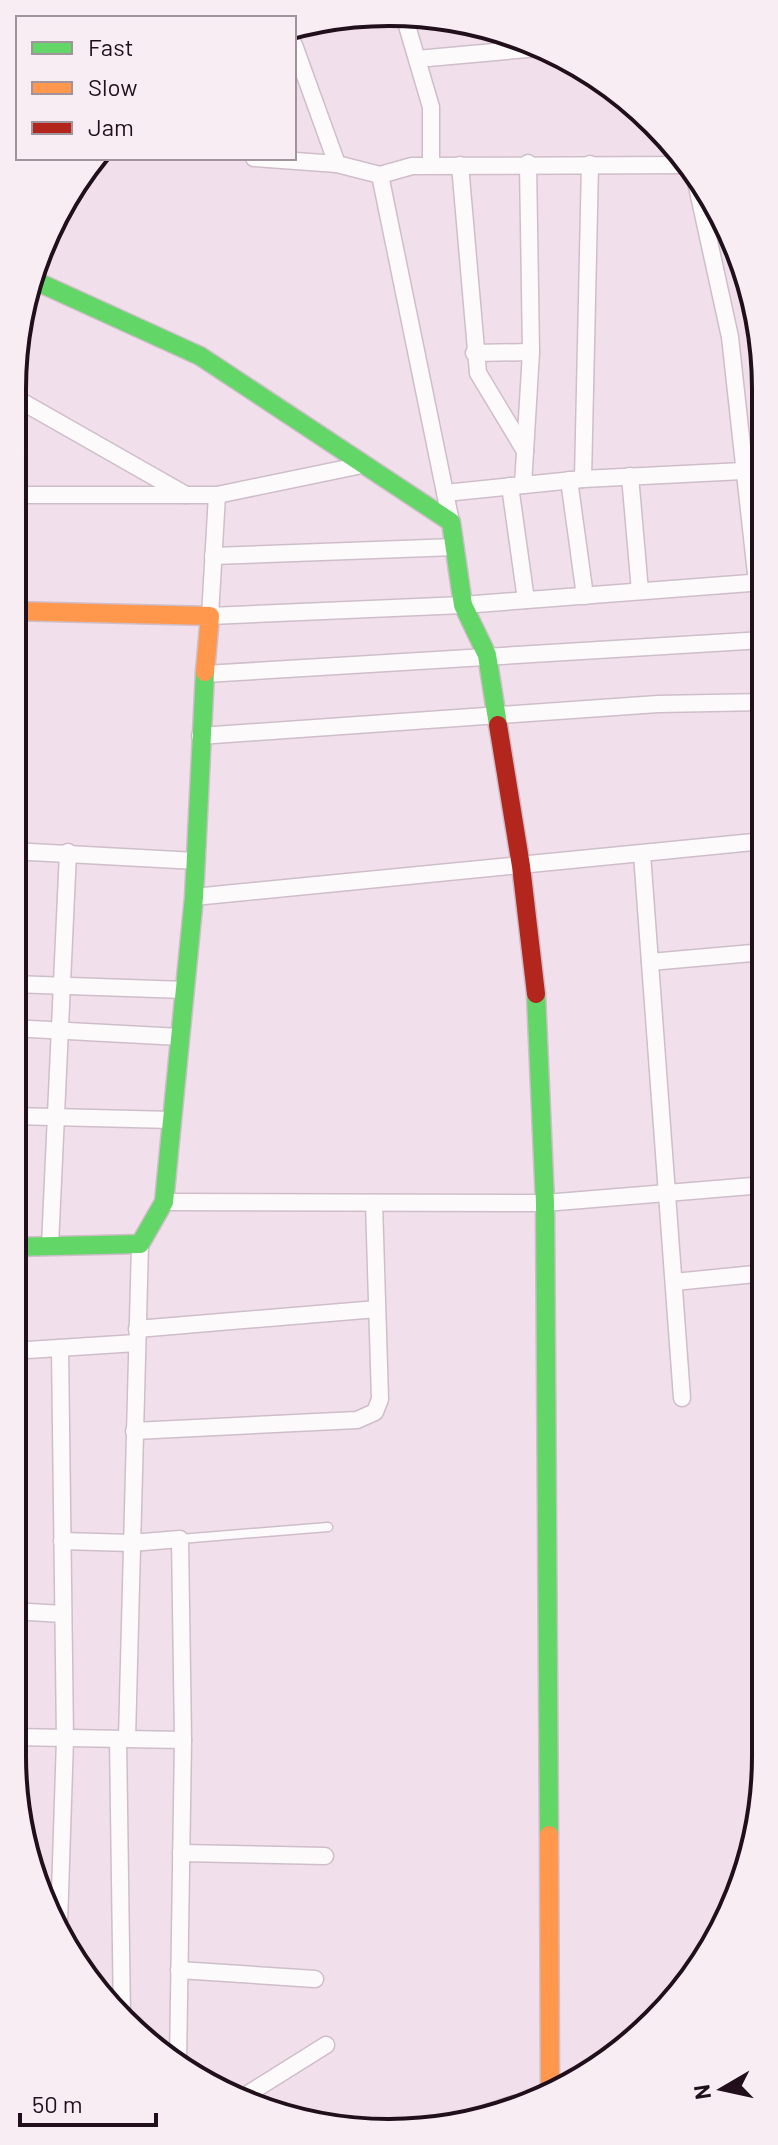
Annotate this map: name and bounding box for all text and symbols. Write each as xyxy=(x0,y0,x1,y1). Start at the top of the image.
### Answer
legend xyxy=(16,16,296,160)
text: Fast xyxy=(88,32,133,61)
text: Slow xyxy=(88,72,137,101)
text: Jam xyxy=(88,112,134,141)
north arrow xyxy=(682,2049,762,2129)
scale bar xyxy=(20,2077,156,2127)
text: N xyxy=(687,2083,715,2102)
text: 50 m xyxy=(32,2089,83,2118)

